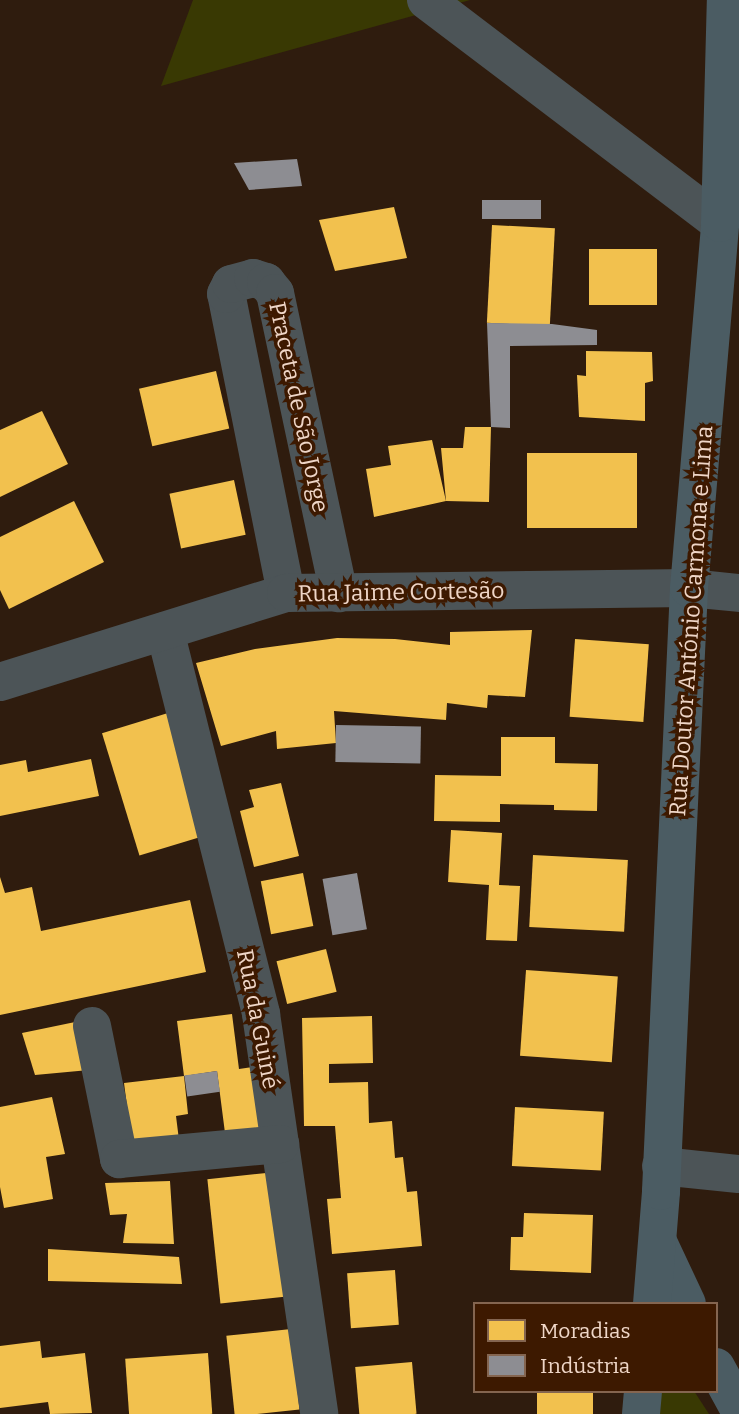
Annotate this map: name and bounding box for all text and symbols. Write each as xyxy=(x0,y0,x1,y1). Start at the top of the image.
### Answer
street label: Praceta de São Jorge xyxy=(263,299,335,515)
street label: Rua Doutor António Carmona e Lima xyxy=(664,425,718,817)
street label: Rua Jaime Cortesão xyxy=(297,576,505,608)
street label: Rua da Guiné xyxy=(231,947,285,1091)
legend xyxy=(473,1302,718,1393)
text: Moradias xyxy=(540,1318,631,1344)
text: Indústria xyxy=(540,1353,630,1379)

